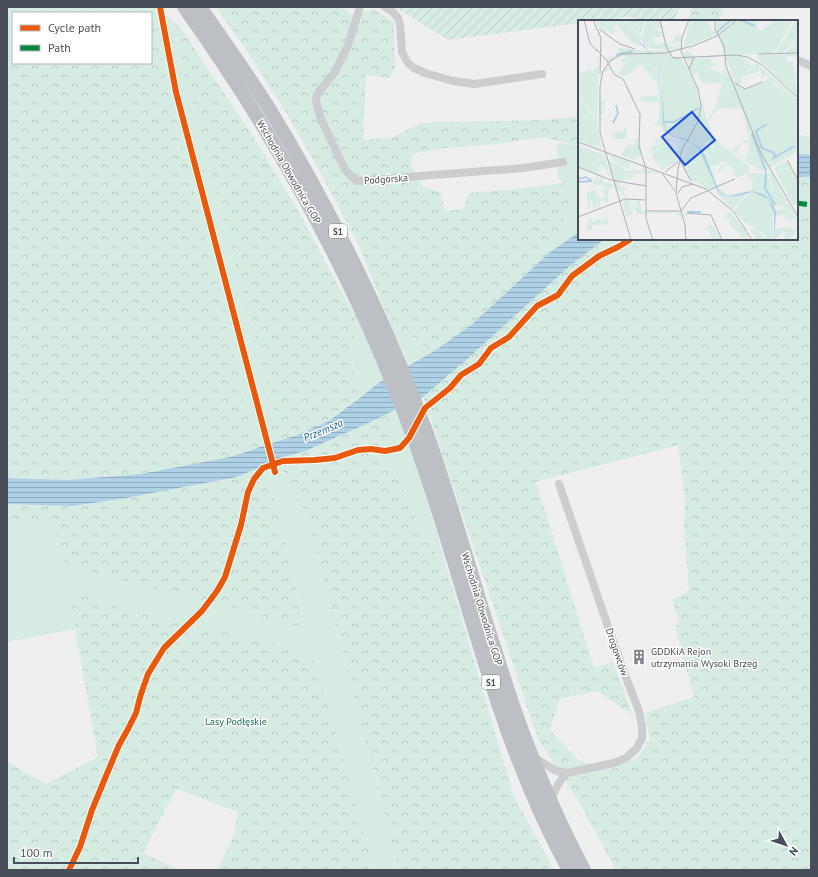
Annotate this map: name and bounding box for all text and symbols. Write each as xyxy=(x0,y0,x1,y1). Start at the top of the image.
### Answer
legend xyxy=(12,12,152,64)
text: Cycle path xyxy=(48,20,101,35)
inset map xyxy=(578,20,798,240)
text: Path xyxy=(48,40,71,55)
street label: Wschodnia Obwodnica GOP xyxy=(254,118,324,226)
street label: Podgórska xyxy=(364,171,408,187)
road number: S1 xyxy=(329,224,347,238)
water label: Przemsza xyxy=(301,415,346,445)
street label: Wschodnia Obwodnica GOP xyxy=(459,551,506,667)
street label: Drogowców xyxy=(603,626,632,678)
place label: GDDKiA Rejon utrzymania Wysoki Brzeg xyxy=(651,645,757,670)
building icon: GDDKiA Rejon utrzymania Wysoki Brzeg xyxy=(630,648,648,666)
road number: S1 xyxy=(482,675,500,689)
park label: Lasy Podłęskie xyxy=(205,715,267,728)
north arrow xyxy=(766,825,806,865)
scale bar xyxy=(14,839,138,865)
text: N xyxy=(786,844,801,859)
text: 100 m xyxy=(20,845,53,860)

